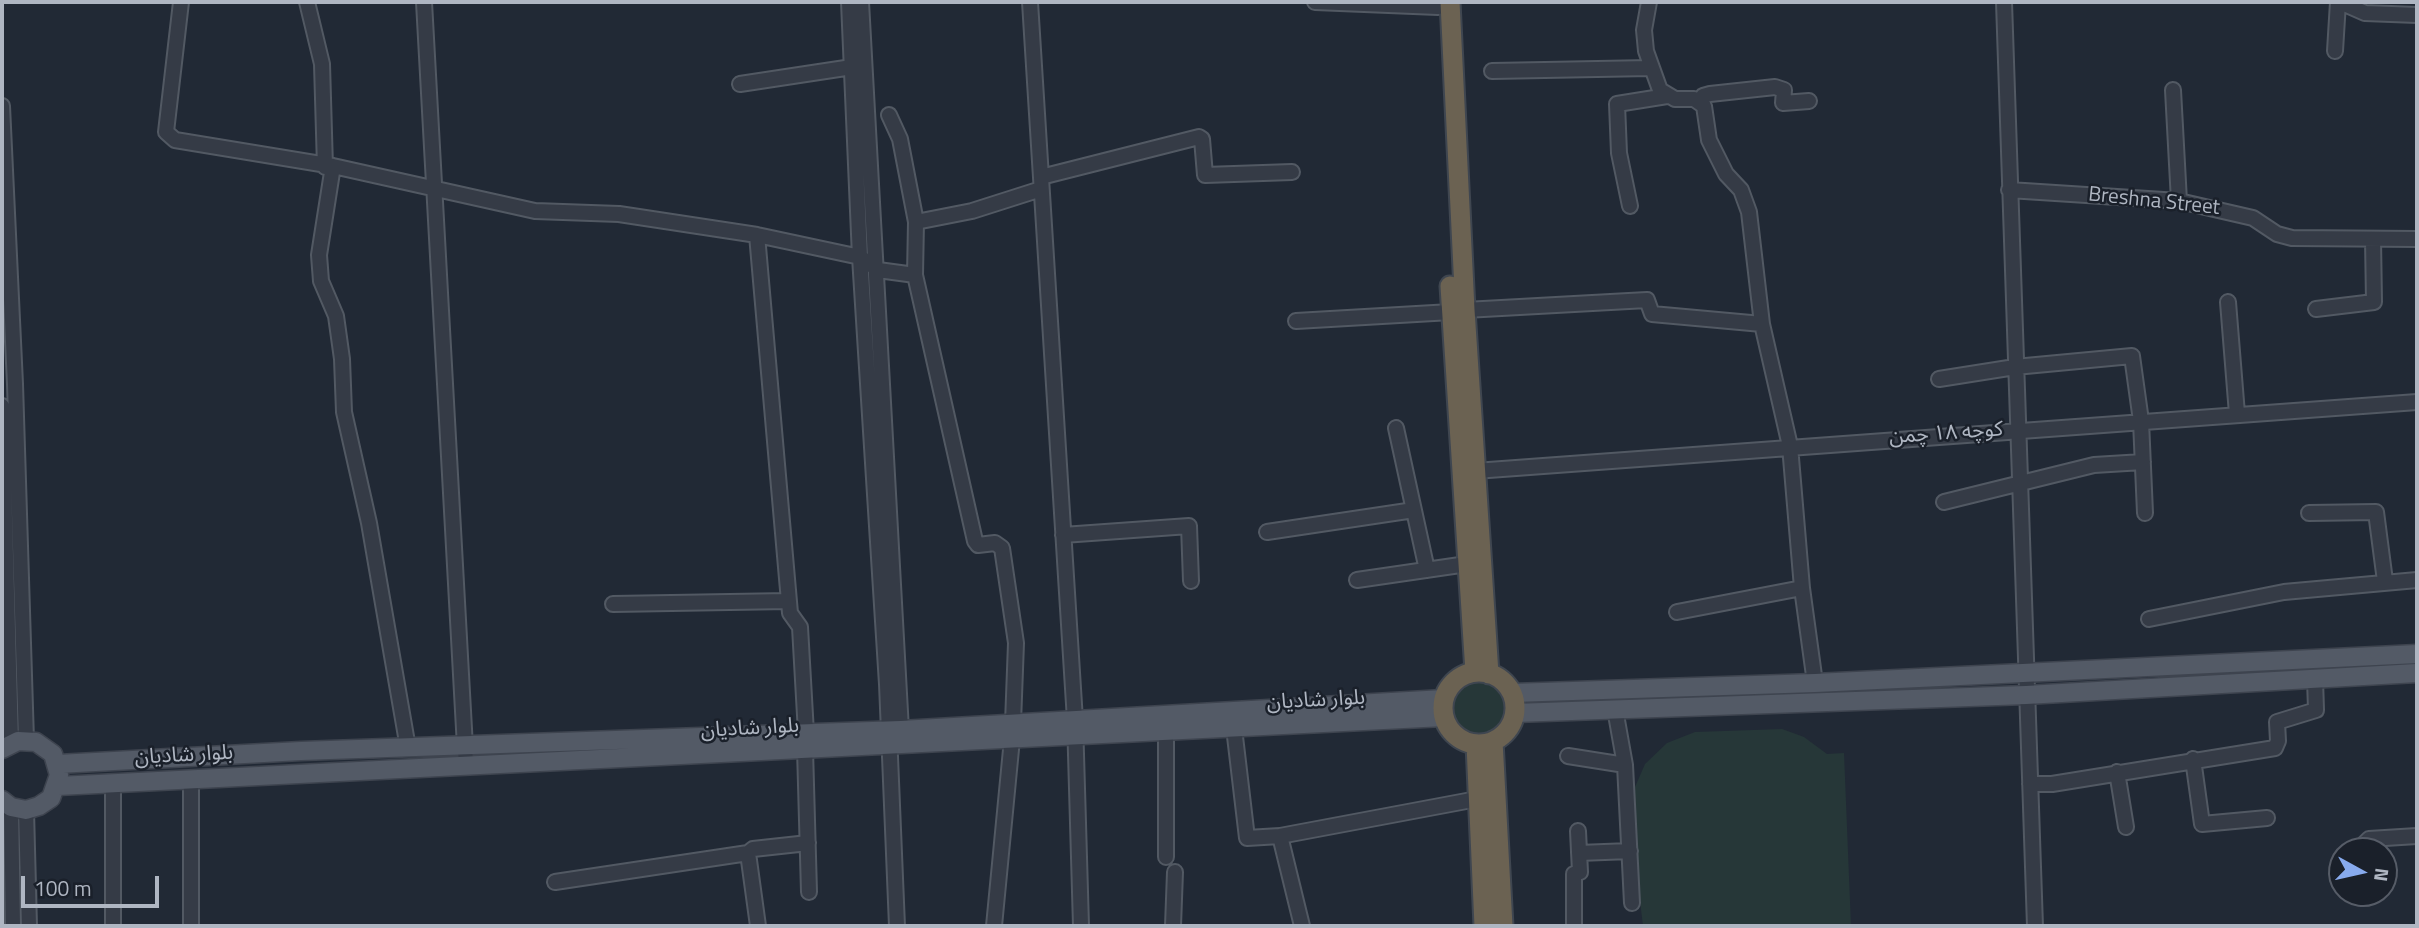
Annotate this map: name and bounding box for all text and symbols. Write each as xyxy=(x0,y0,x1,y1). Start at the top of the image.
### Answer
street label: Breshna Street xyxy=(2087,183,2221,221)
street label: كوچه ١٨ چمن xyxy=(1888,417,2004,451)
street label: بلوار شادیان xyxy=(1266,686,1366,716)
street label: بلوار شادیان xyxy=(700,714,800,744)
street label: بلوار شادیان xyxy=(134,741,234,771)
north arrow xyxy=(2328,837,2398,907)
scale bar xyxy=(24,862,163,906)
text: N xyxy=(2367,866,2398,883)
text: 100 m xyxy=(34,872,91,904)

